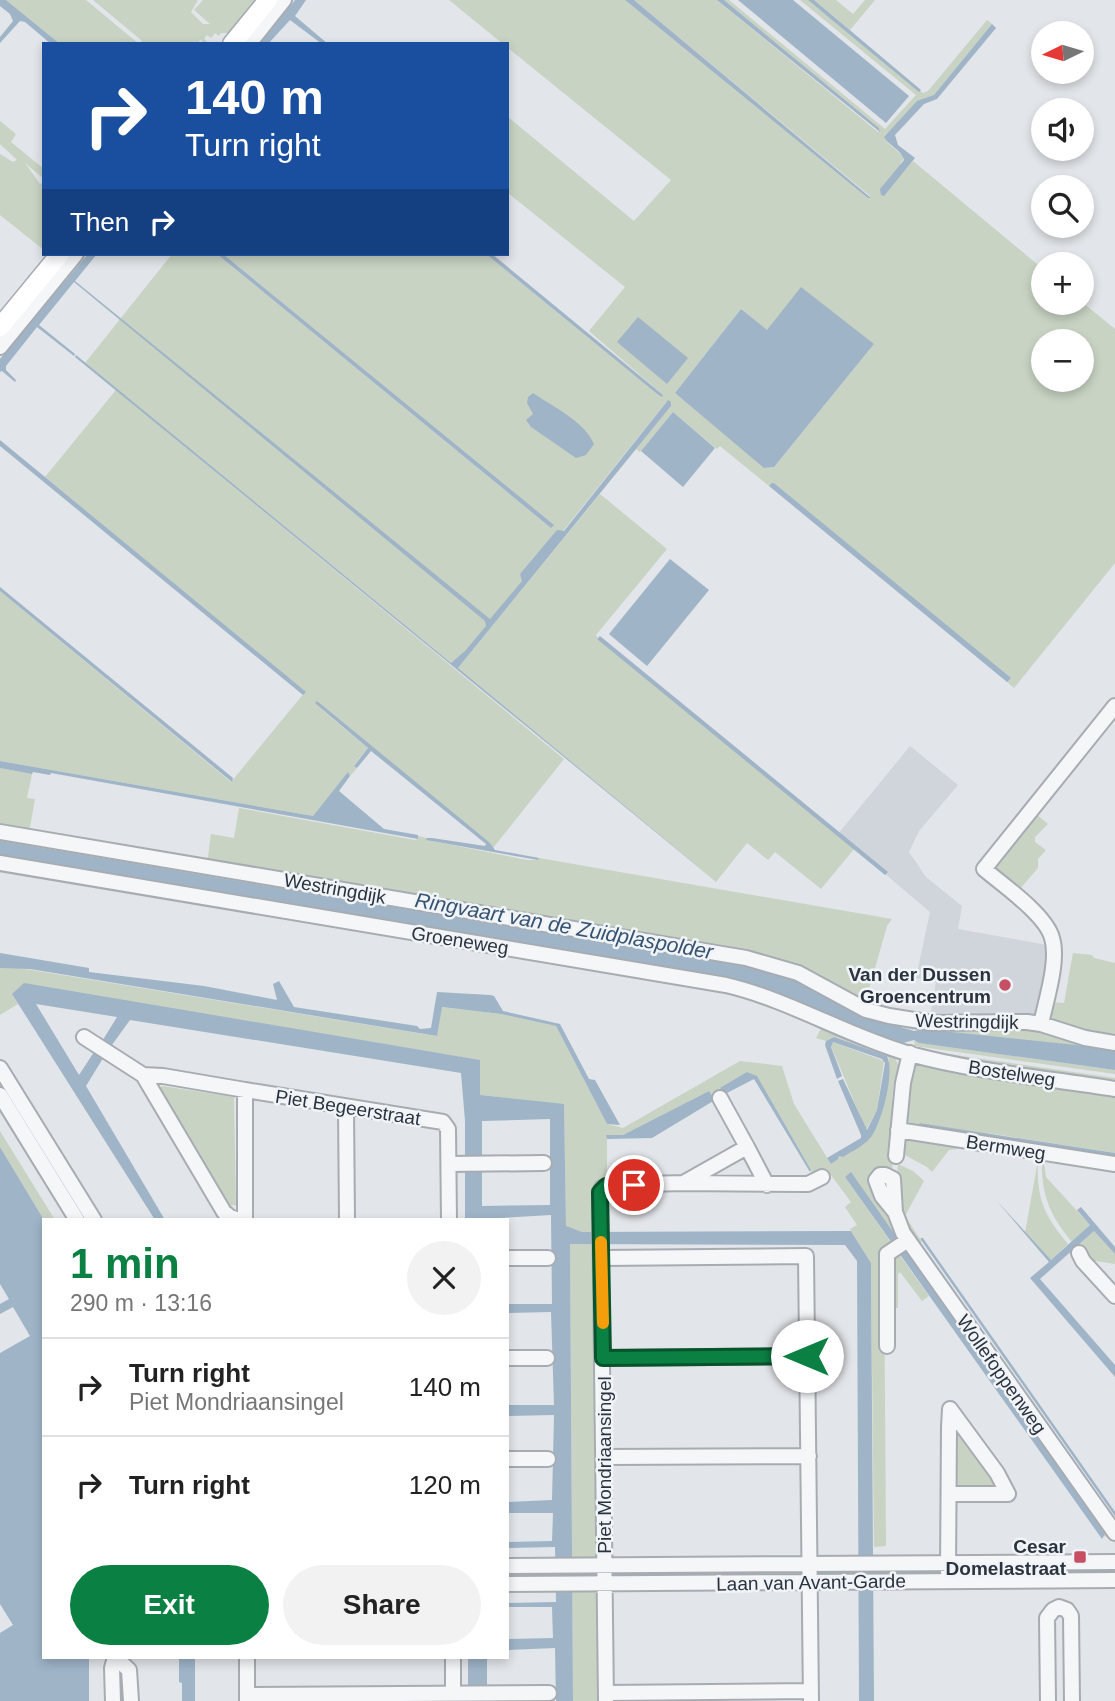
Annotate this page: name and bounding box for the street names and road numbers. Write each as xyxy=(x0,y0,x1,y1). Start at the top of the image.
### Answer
street label: Westringdijk xyxy=(282,869,388,908)
street label: Groeneweg xyxy=(410,922,510,959)
street label: Westringdijk xyxy=(915,1010,1019,1033)
street label: Bostelweg xyxy=(967,1056,1057,1091)
street label: Piet Begeerstraat xyxy=(274,1086,423,1129)
street label: Bermweg xyxy=(965,1131,1047,1164)
street label: Wollefoppenweg xyxy=(953,1311,1050,1438)
street label: Piet Mondriaansingel xyxy=(594,1376,615,1554)
street label: Laan van Avant-Garde xyxy=(716,1570,906,1595)

